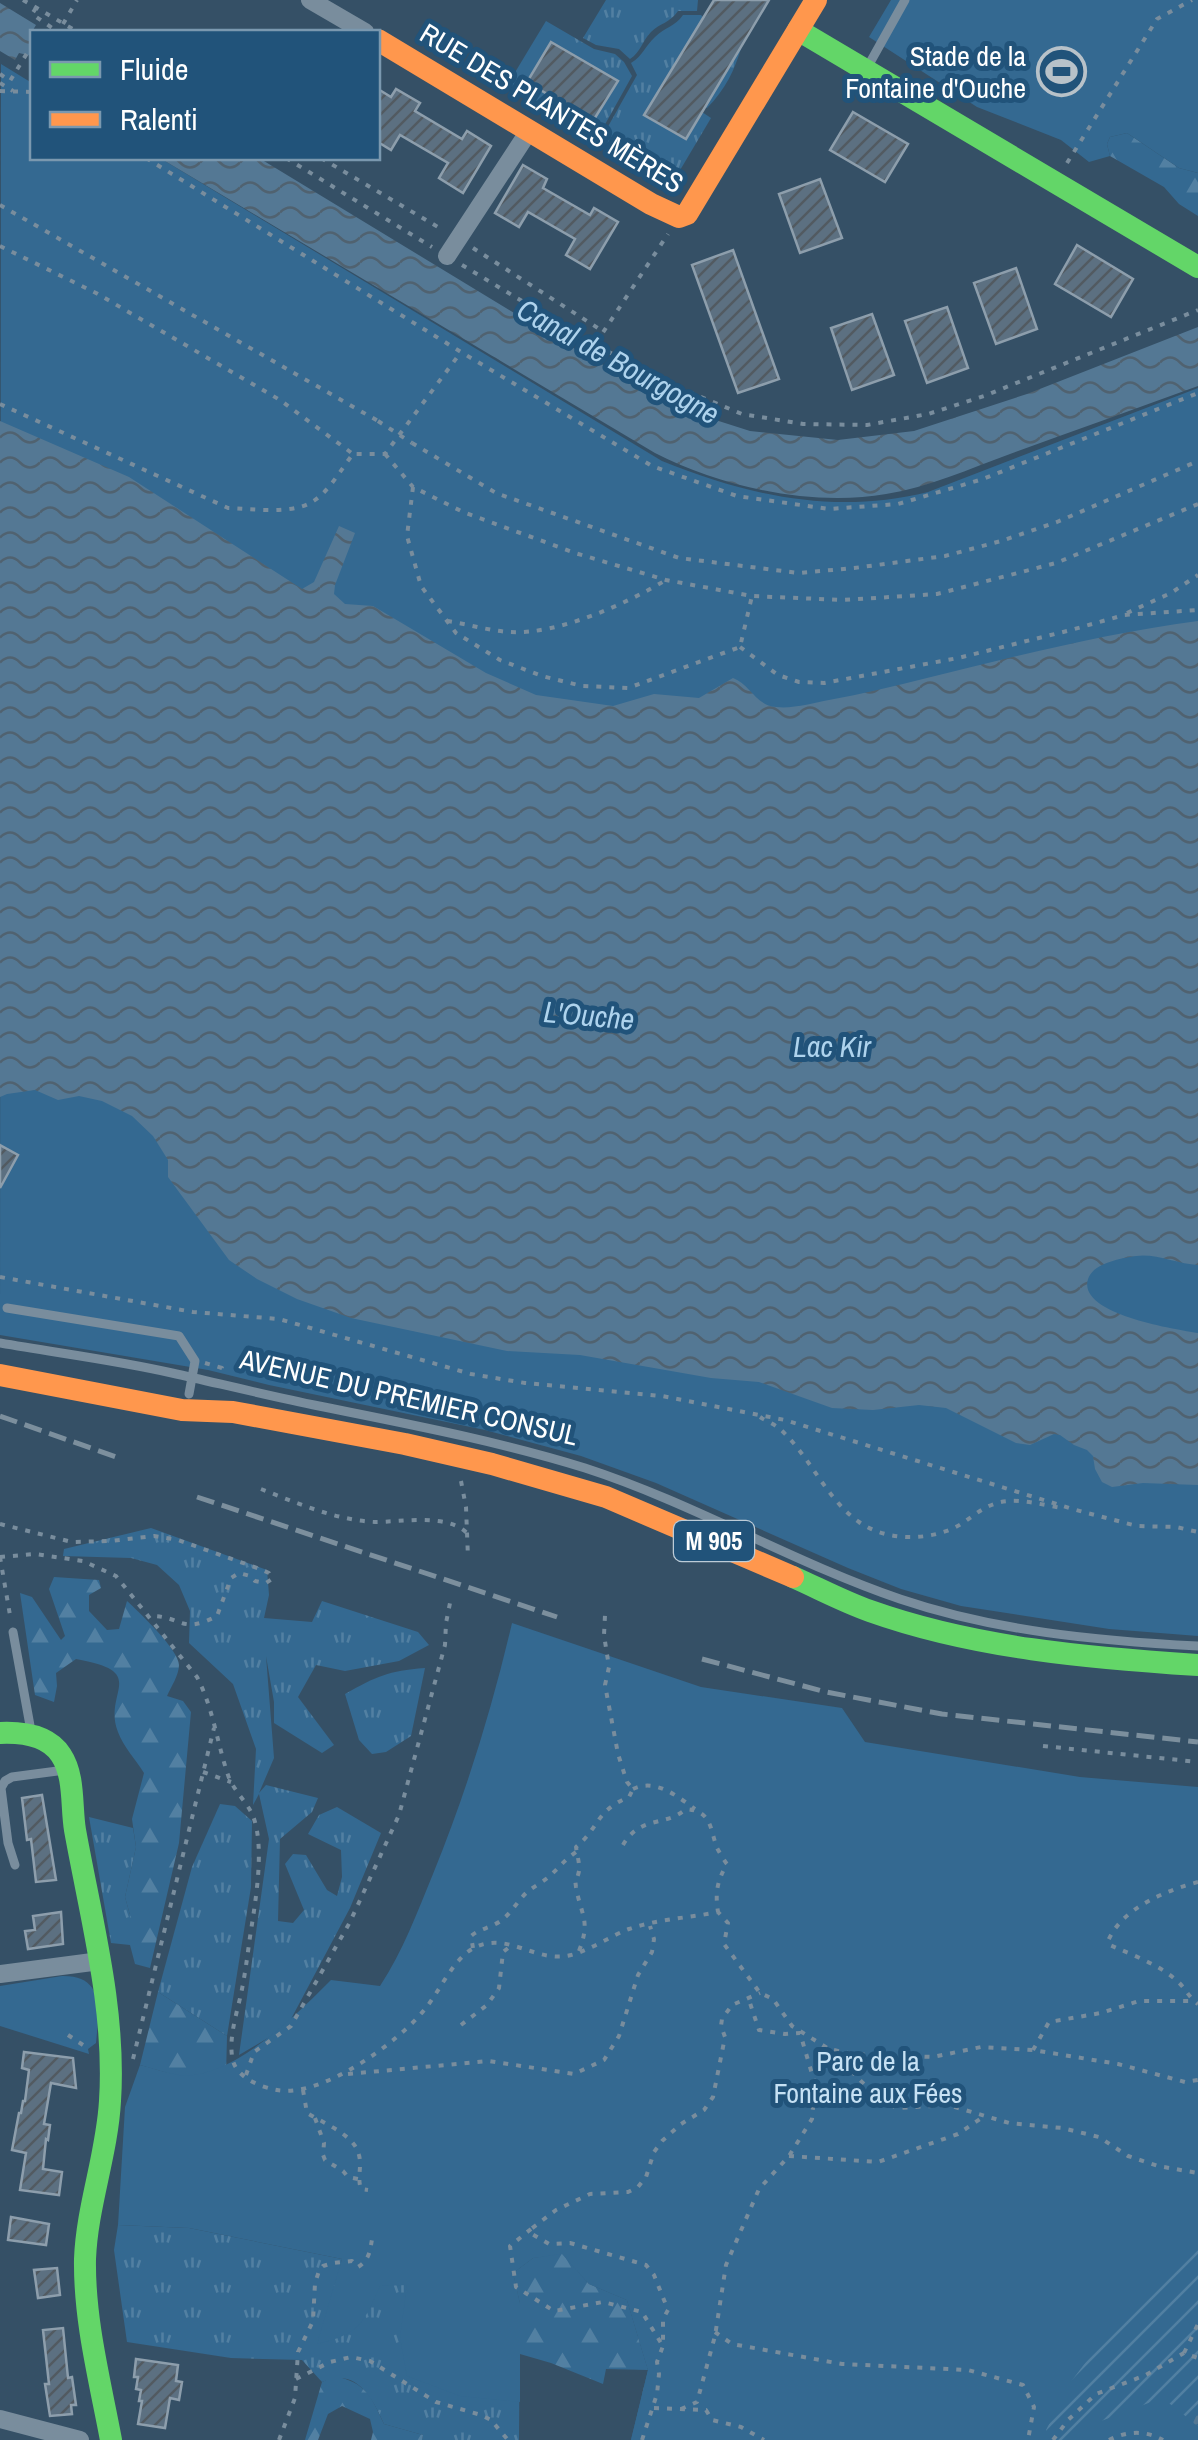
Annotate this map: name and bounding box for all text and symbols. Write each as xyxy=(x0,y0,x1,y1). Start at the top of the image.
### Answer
street label: RUE DES PLANTES MÈRES xyxy=(413,14,691,202)
legend xyxy=(30,30,380,160)
place label: Stade de la Fontaine d'Ouche xyxy=(845,37,1026,107)
sports icon: Stade de la Fontaine d'Ouche xyxy=(1035,46,1087,98)
text: Fluide xyxy=(120,49,188,89)
text: Ralenti xyxy=(120,99,198,139)
water label: Canal de Bourgogne xyxy=(510,289,727,433)
water label: L'Ouche xyxy=(542,991,636,1039)
water label: Lac Kir xyxy=(793,1026,872,1066)
street label: AVENUE DU PREMIER CONSUL xyxy=(236,1339,582,1454)
road number: M 905 xyxy=(674,1521,754,1561)
park label: Parc de la Fontaine aux Fées xyxy=(773,2042,963,2112)

